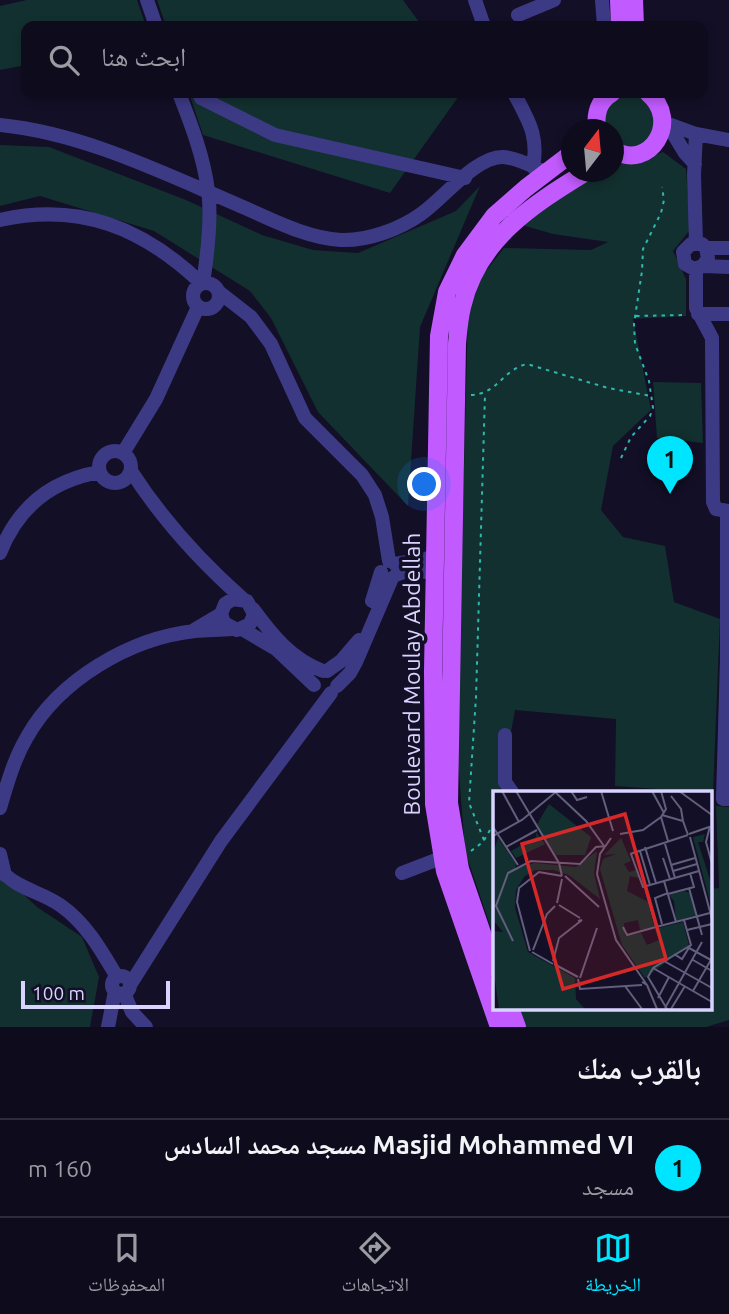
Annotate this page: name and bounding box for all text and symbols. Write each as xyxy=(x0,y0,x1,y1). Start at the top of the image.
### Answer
search box xyxy=(21,21,708,98)
icon: search xyxy=(45,41,83,79)
text: ابحث هنا xyxy=(101,42,186,71)
north arrow xyxy=(561,119,624,182)
pin: 1 xyxy=(647,436,693,494)
your location xyxy=(407,467,441,501)
street label: Boulevard Moulay Abdellah xyxy=(399,533,424,815)
inset map xyxy=(493,791,712,1010)
scale bar xyxy=(21,978,170,1010)
text: 100 m xyxy=(32,982,85,1004)
text: بالقرب منك xyxy=(577,1051,701,1085)
text: Masjid Mohammed VI مسجد محمد السادس xyxy=(164,1130,634,1159)
text: 160 m xyxy=(28,1156,92,1181)
text: 1 xyxy=(672,1156,685,1181)
text: مسجد xyxy=(582,1174,634,1199)
tab: المحفوظات xyxy=(88,1229,165,1303)
tab: الاتجاهات xyxy=(341,1229,409,1303)
tab: الخريطة xyxy=(585,1229,641,1303)

